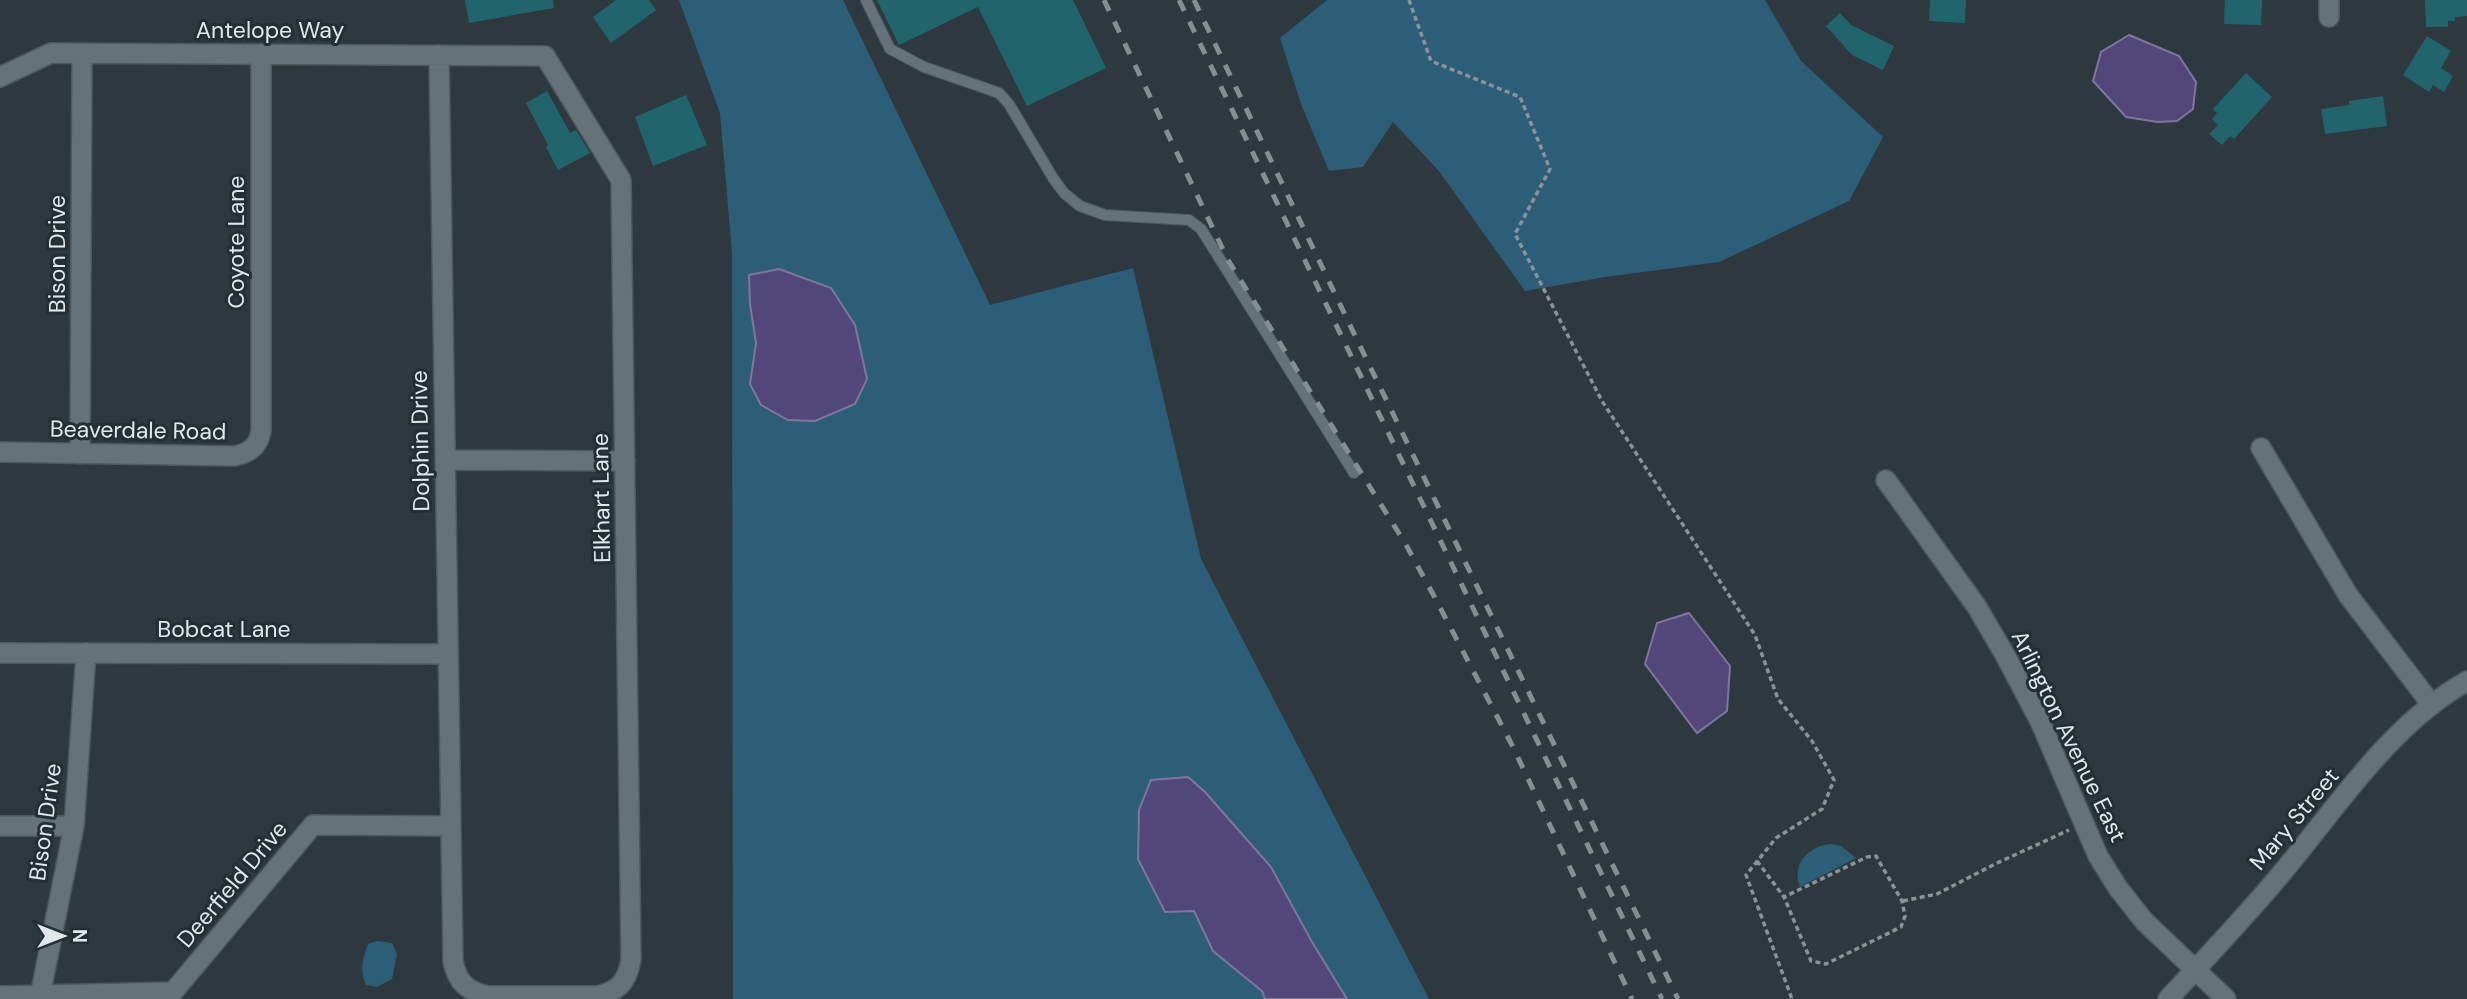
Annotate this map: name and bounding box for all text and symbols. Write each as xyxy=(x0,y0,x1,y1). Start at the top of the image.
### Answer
street label: Antelope Way xyxy=(196,15,345,45)
street label: Coyote Lane xyxy=(221,176,251,308)
street label: Bison Drive xyxy=(42,195,72,313)
street label: Dolphin Drive xyxy=(404,370,436,512)
street label: Beaverdale Road xyxy=(50,413,226,447)
street label: Elkhart Lane xyxy=(585,433,617,563)
street label: Bobcat Lane xyxy=(157,614,291,644)
street label: Arlington Avenue East xyxy=(2005,625,2133,847)
street label: Bison Drive xyxy=(22,761,68,883)
street label: Mary Street xyxy=(2243,762,2345,876)
street label: Deerfield Drive xyxy=(170,814,294,954)
north arrow xyxy=(28,901,98,971)
text: N xyxy=(67,929,92,943)

